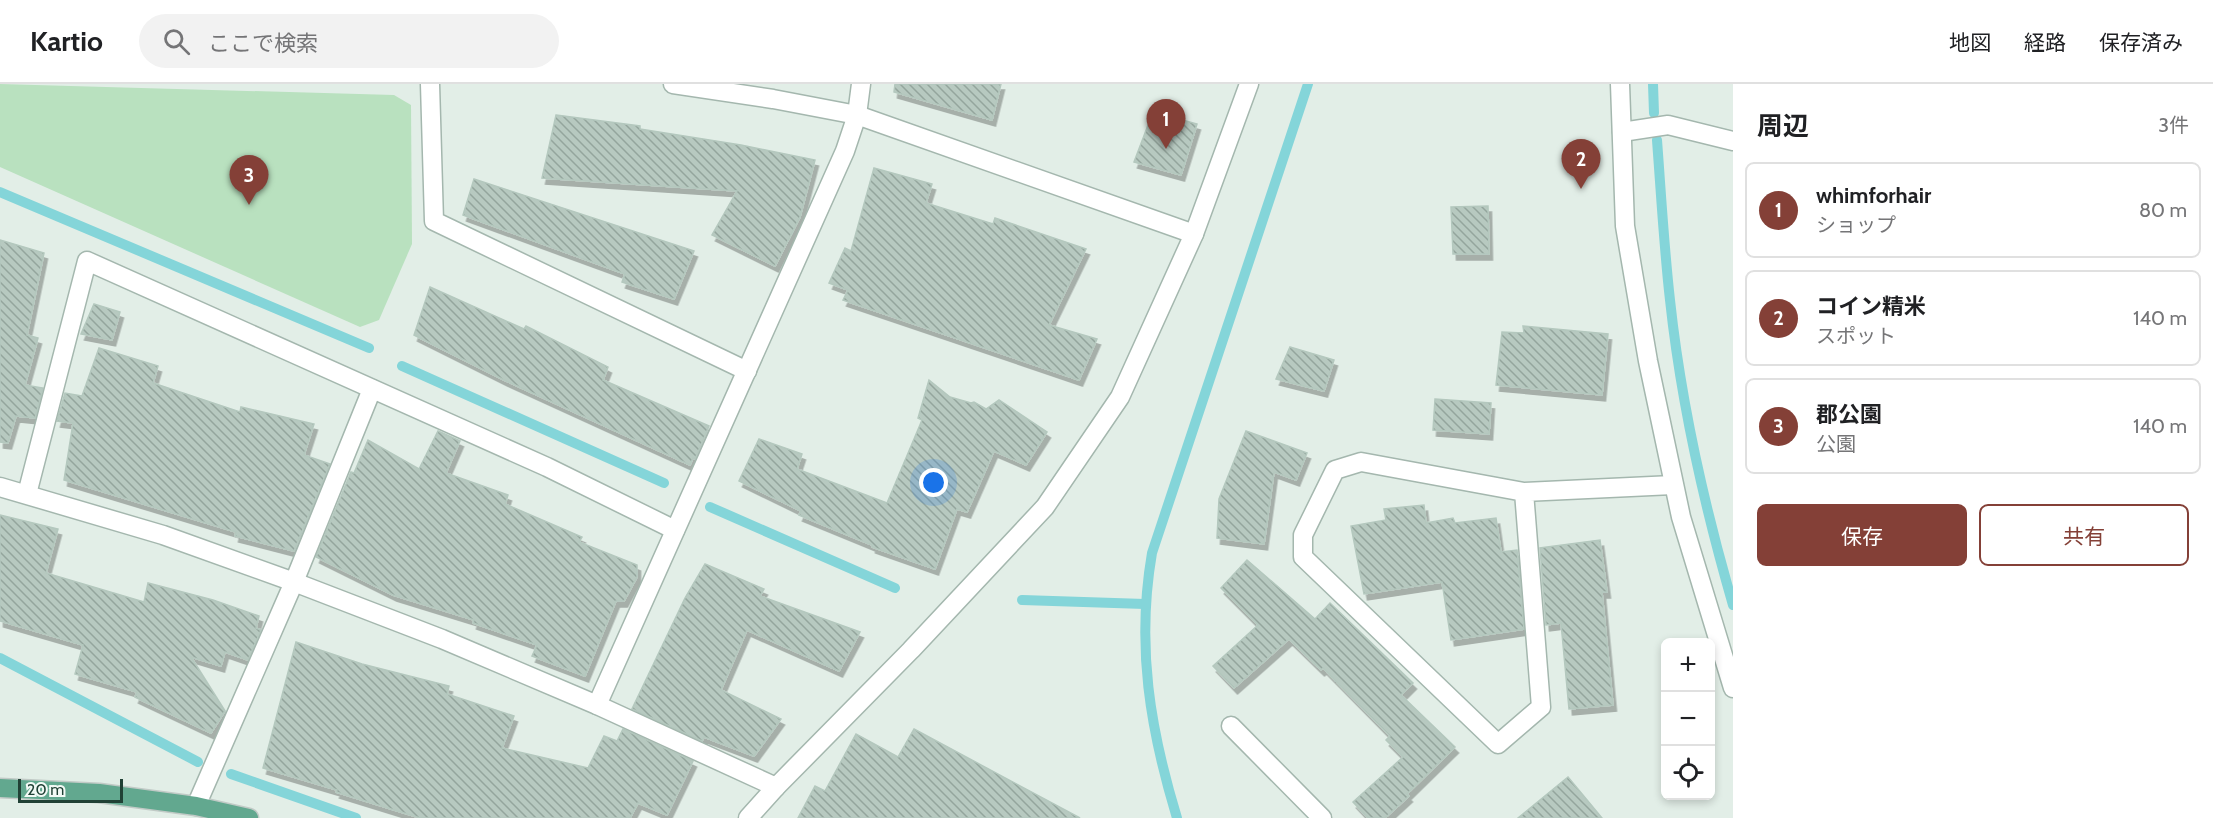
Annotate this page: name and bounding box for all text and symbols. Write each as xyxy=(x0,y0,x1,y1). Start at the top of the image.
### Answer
search box xyxy=(139,14,559,68)
text: Kartio xyxy=(30,24,103,58)
icon: search xyxy=(160,25,193,58)
text: ここで検索 xyxy=(208,30,318,57)
text: 地図 xyxy=(1949,30,1991,55)
text: 経路 xyxy=(2024,30,2066,55)
text: 保存済み xyxy=(2099,30,2183,55)
pin: 1 xyxy=(1146,100,1186,149)
text: 周辺 xyxy=(1757,110,1809,142)
text: 3件 xyxy=(2158,113,2189,137)
pin: 2 xyxy=(1562,140,1600,189)
pin: 3 xyxy=(230,156,268,205)
text: whimforhair xyxy=(1816,182,1931,209)
text: 1 xyxy=(1775,198,1782,222)
text: 80 m xyxy=(2139,198,2187,222)
text: ショップ xyxy=(1816,213,1896,237)
text: コイン精米 xyxy=(1816,293,1926,320)
text: 2 xyxy=(1773,306,1784,330)
text: 140 m xyxy=(2133,306,2187,330)
text: スポット xyxy=(1816,324,1896,348)
text: 郡公園 xyxy=(1816,401,1882,428)
text: 3 xyxy=(1773,414,1784,438)
text: 140 m xyxy=(2133,414,2187,438)
text: 公園 xyxy=(1816,432,1856,456)
your location xyxy=(919,468,948,497)
button: 保存 xyxy=(1757,504,1967,566)
button: 共有 xyxy=(1979,504,2189,566)
map controls xyxy=(1661,638,1715,800)
button: + xyxy=(1661,638,1715,692)
button: − xyxy=(1661,692,1715,746)
button: locate xyxy=(1661,746,1715,800)
scale bar xyxy=(18,776,123,804)
text: 20 m xyxy=(27,780,64,799)

